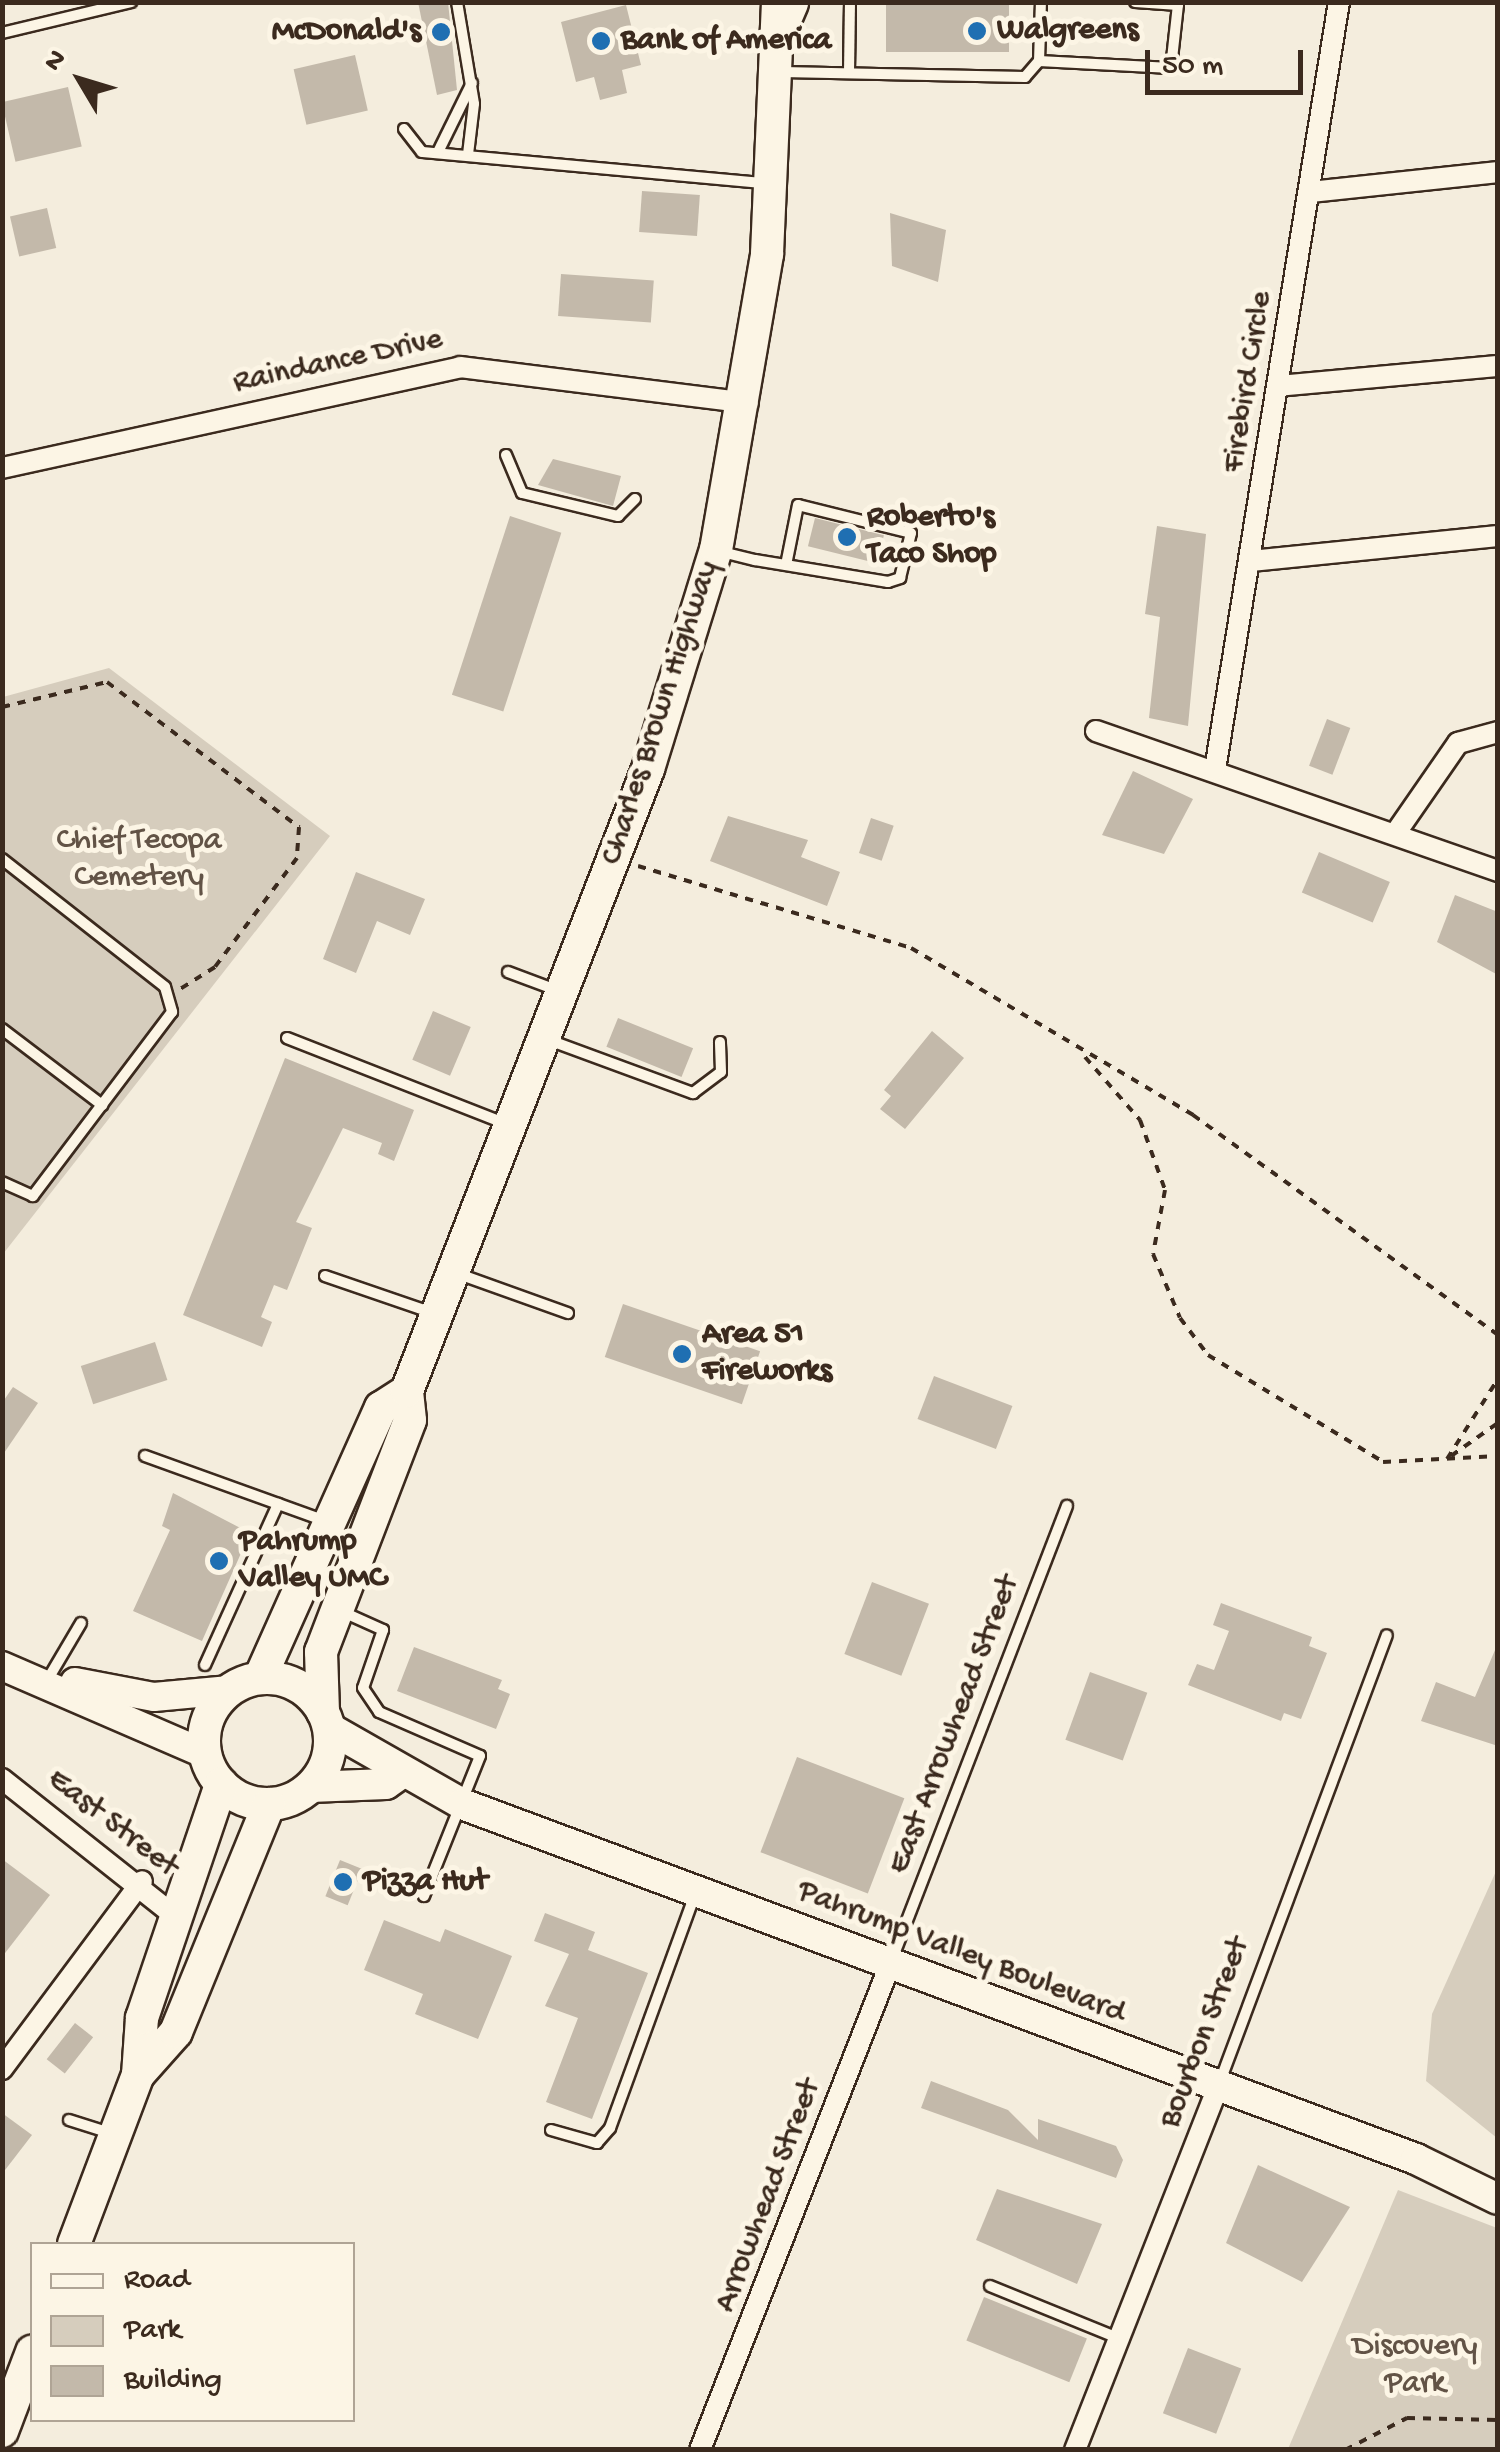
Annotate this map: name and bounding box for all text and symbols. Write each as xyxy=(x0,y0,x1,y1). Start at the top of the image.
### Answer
place label: Walgreens xyxy=(997,12,1139,50)
place label: McDonald's xyxy=(272,13,421,51)
marker: Walgreens xyxy=(966,20,988,42)
marker: McDonald's xyxy=(430,21,452,43)
place label: Bank of America xyxy=(621,22,831,60)
north arrow xyxy=(30,30,130,130)
marker: Bank of America xyxy=(590,30,612,52)
scale bar xyxy=(1150,30,1308,92)
text: N xyxy=(37,44,75,79)
text: 50 m xyxy=(1162,50,1223,85)
street label: Firebird Circle xyxy=(1216,289,1282,475)
street label: Raindance Drive xyxy=(230,321,446,403)
place label: Roberto's Taco Shop xyxy=(867,500,997,575)
marker: Roberto's Taco Shop xyxy=(836,526,858,548)
street label: Charles Brown Highway xyxy=(594,556,728,870)
park label: Chief Tecopa Cemetery xyxy=(56,823,222,898)
place label: Area 51 Fireworks xyxy=(702,1317,832,1392)
marker: Area 51 Fireworks xyxy=(671,1343,693,1365)
place label: Pahrump Valley UMC xyxy=(239,1524,387,1599)
marker: Pahrump Valley UMC xyxy=(208,1550,230,1572)
street label: East Arrowhead Street xyxy=(880,1571,1030,1879)
street label: East Street xyxy=(39,1761,185,1887)
place label: Pizza Hut xyxy=(363,1863,488,1901)
marker: Pizza Hut xyxy=(332,1871,354,1893)
street label: Pahrump Valley Boulevard xyxy=(792,1873,1130,2033)
street label: Bourbon Street xyxy=(1152,1932,1260,2134)
street label: Arrowhead Street xyxy=(707,2074,831,2318)
legend xyxy=(30,2242,355,2422)
text: Road xyxy=(124,2264,190,2299)
text: Park xyxy=(124,2314,181,2349)
park label: Discovery Park xyxy=(1353,2329,1477,2404)
text: Building xyxy=(124,2364,222,2399)

